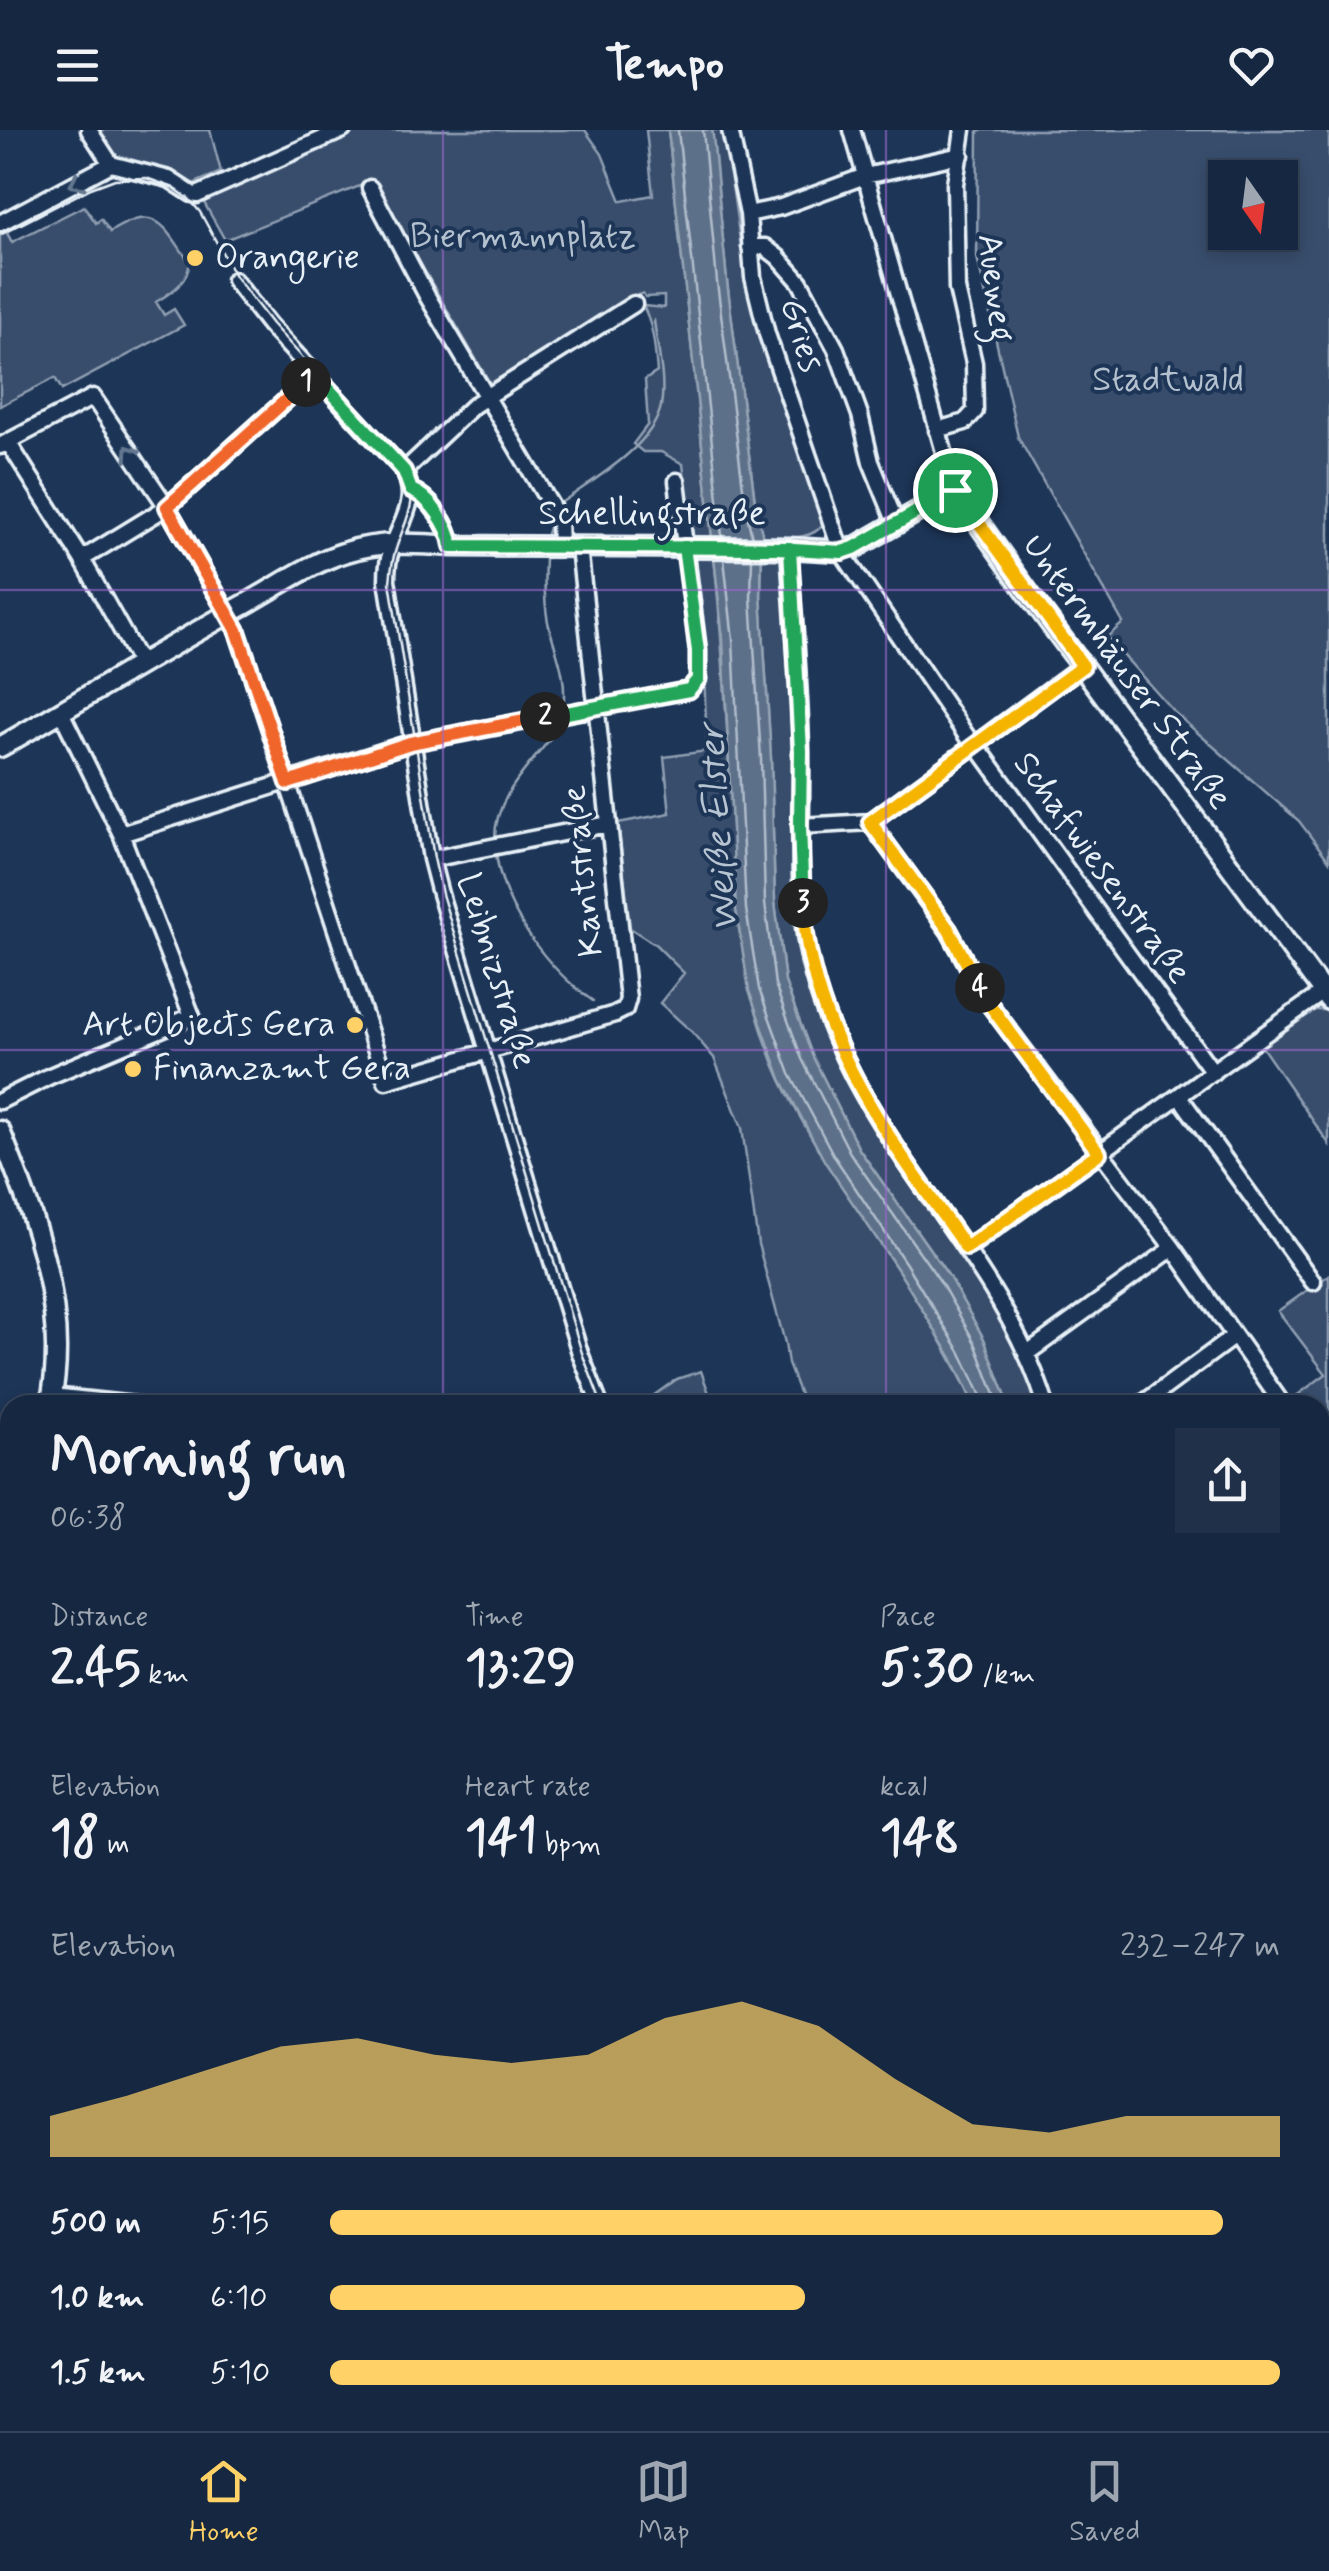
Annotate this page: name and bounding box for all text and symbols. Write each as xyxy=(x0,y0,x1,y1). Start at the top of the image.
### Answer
text: Tempo xyxy=(605,36,724,95)
icon: menu xyxy=(50,38,105,93)
icon: heart xyxy=(1224,38,1279,93)
north arrow xyxy=(1208,160,1298,250)
map controls xyxy=(1208,160,1298,250)
one-way arrow xyxy=(68,171,86,190)
park label: Biermannplatz xyxy=(410,214,636,260)
street label: Aueweg xyxy=(962,231,1024,346)
place label: Orangerie xyxy=(215,235,360,284)
marker: Orangerie xyxy=(184,247,206,269)
street label: Gries xyxy=(768,292,834,378)
pin: 1 xyxy=(281,357,331,407)
park label: Stadtwald xyxy=(1092,357,1244,403)
text: 1 xyxy=(300,363,312,400)
one-way arrow xyxy=(124,444,142,463)
pin xyxy=(913,448,998,533)
icon: arrive xyxy=(928,463,983,518)
street label: Schellingstraße xyxy=(538,491,766,541)
street label: Untermhäuser Straße xyxy=(1011,525,1243,819)
pin: 2 xyxy=(520,692,570,742)
text: 2 xyxy=(538,698,552,735)
water label: Weiße Elster xyxy=(687,719,751,933)
street label: Schafwiesenstraße xyxy=(1002,743,1202,993)
street label: Kantstraße xyxy=(551,783,615,959)
street label: Leibnizstraße xyxy=(445,868,547,1074)
pin: 3 xyxy=(778,878,828,928)
text: 3 xyxy=(797,884,809,921)
pin: 4 xyxy=(955,963,1005,1013)
text: 4 xyxy=(972,969,988,1006)
place label: Art Objects Gera xyxy=(82,1002,335,1048)
marker: Art Objects Gera xyxy=(344,1014,366,1036)
place label: Finanzamt Gera xyxy=(153,1046,411,1092)
marker: Finanzamt Gera xyxy=(122,1058,144,1080)
text: Morning run xyxy=(50,1423,347,1495)
button: share xyxy=(1175,1428,1280,1533)
text: 06:38 xyxy=(50,1497,126,1539)
text: Distance xyxy=(50,1599,148,1636)
text: Time xyxy=(465,1599,524,1636)
text: Pace xyxy=(880,1599,936,1636)
text: 2.45 xyxy=(50,1636,141,1702)
text: 13:29 xyxy=(465,1636,576,1702)
text: 5:30 xyxy=(880,1636,975,1702)
text: km xyxy=(141,1657,189,1694)
text: /km xyxy=(975,1657,1035,1694)
text: Elevation xyxy=(50,1769,160,1806)
text: Heart rate xyxy=(465,1769,591,1806)
text: kcal xyxy=(880,1769,927,1806)
text: 18 xyxy=(50,1806,100,1872)
text: 141 xyxy=(465,1806,537,1872)
text: 148 xyxy=(880,1806,960,1872)
text: m xyxy=(100,1827,130,1864)
text: bpm xyxy=(537,1827,601,1864)
text: Elevation xyxy=(50,1925,176,1967)
text: 232–247 m xyxy=(1120,1925,1280,1967)
text: 500 m xyxy=(50,2202,141,2244)
text: 5:15 xyxy=(210,2202,269,2244)
text: 1.0 km xyxy=(50,2277,144,2319)
text: 6:10 xyxy=(210,2277,268,2319)
text: 1.5 km xyxy=(50,2352,146,2394)
text: 5:10 xyxy=(210,2352,270,2394)
tab: Home xyxy=(189,2454,259,2551)
tab: Map xyxy=(636,2454,691,2551)
tab: Saved xyxy=(1069,2454,1140,2551)

